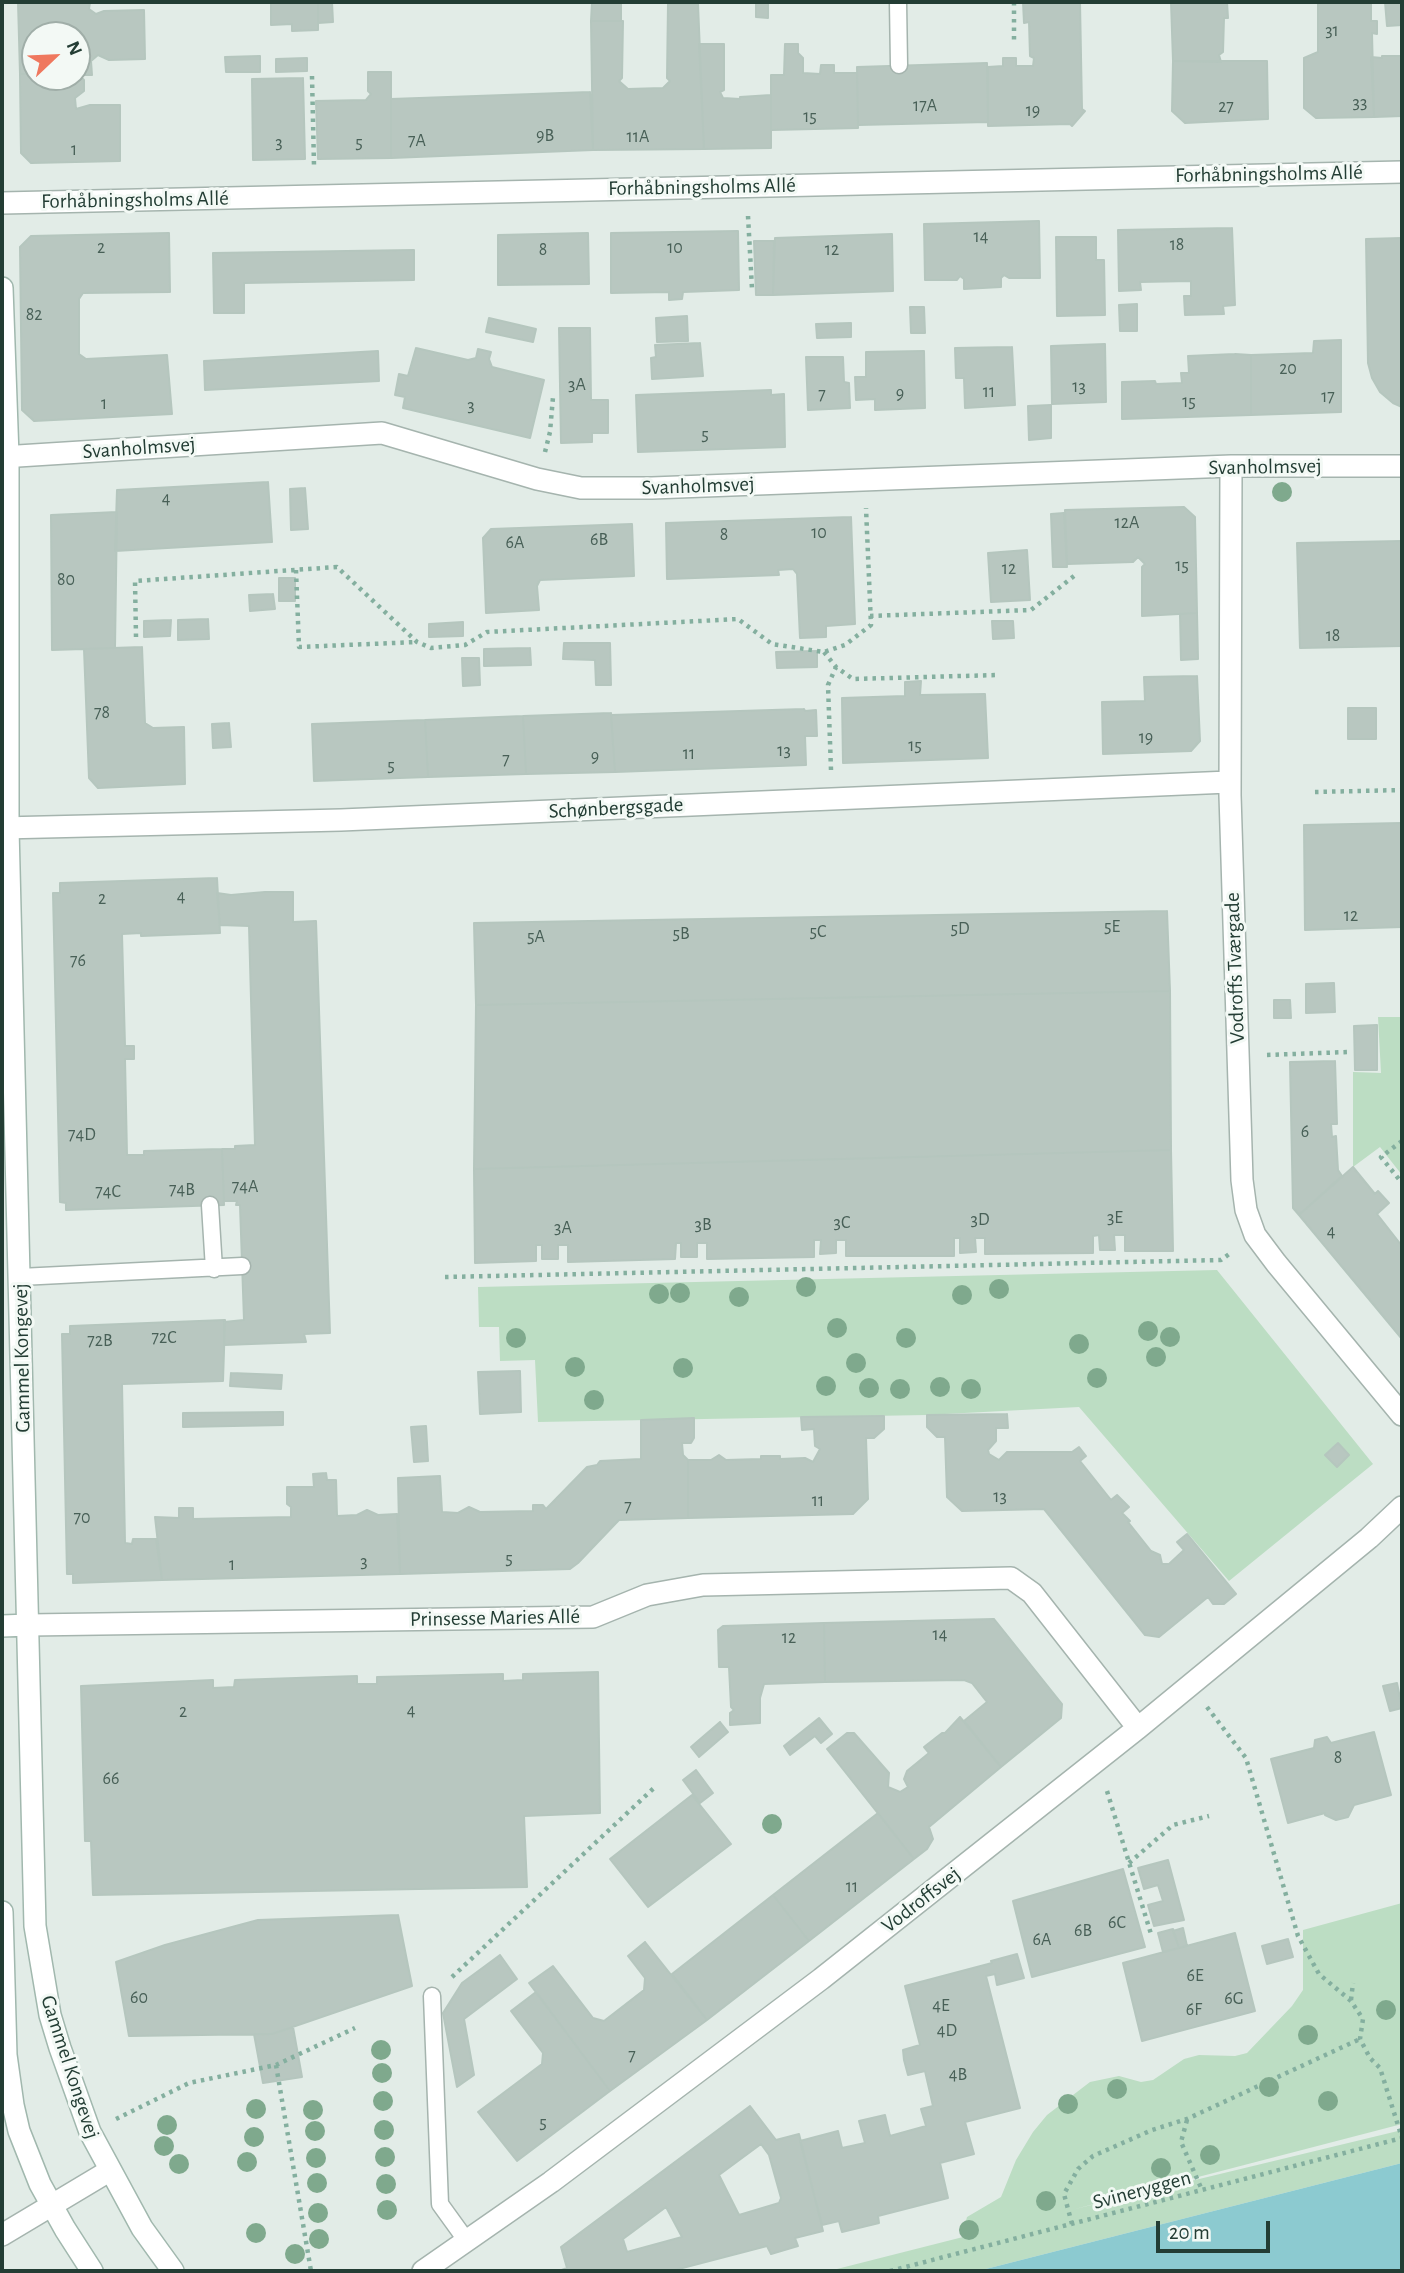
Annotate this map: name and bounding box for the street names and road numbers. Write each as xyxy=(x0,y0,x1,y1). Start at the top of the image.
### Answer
street label: Forhåbningsholms Allé xyxy=(1175,160,1363,188)
street label: Forhåbningsholms Allé xyxy=(608,173,796,201)
street label: Forhåbningsholms Allé xyxy=(41,186,229,214)
street label: Svanholmsvej xyxy=(82,431,196,465)
street label: Svanholmsvej xyxy=(1208,453,1322,481)
street label: Svanholmsvej xyxy=(641,471,755,501)
street label: Schønbergsgade xyxy=(548,792,684,824)
street label: Vodroffs Tværgade xyxy=(1220,892,1250,1044)
street label: Gammel Kongevej xyxy=(8,1283,36,1433)
street label: Prinsesse Maries Allé xyxy=(410,1604,580,1632)
street label: Vodroffsvej xyxy=(877,1861,965,1939)
street label: Gammel Kongevej xyxy=(35,1992,105,2142)
street label: Svineryggen xyxy=(1090,2165,1194,2215)

